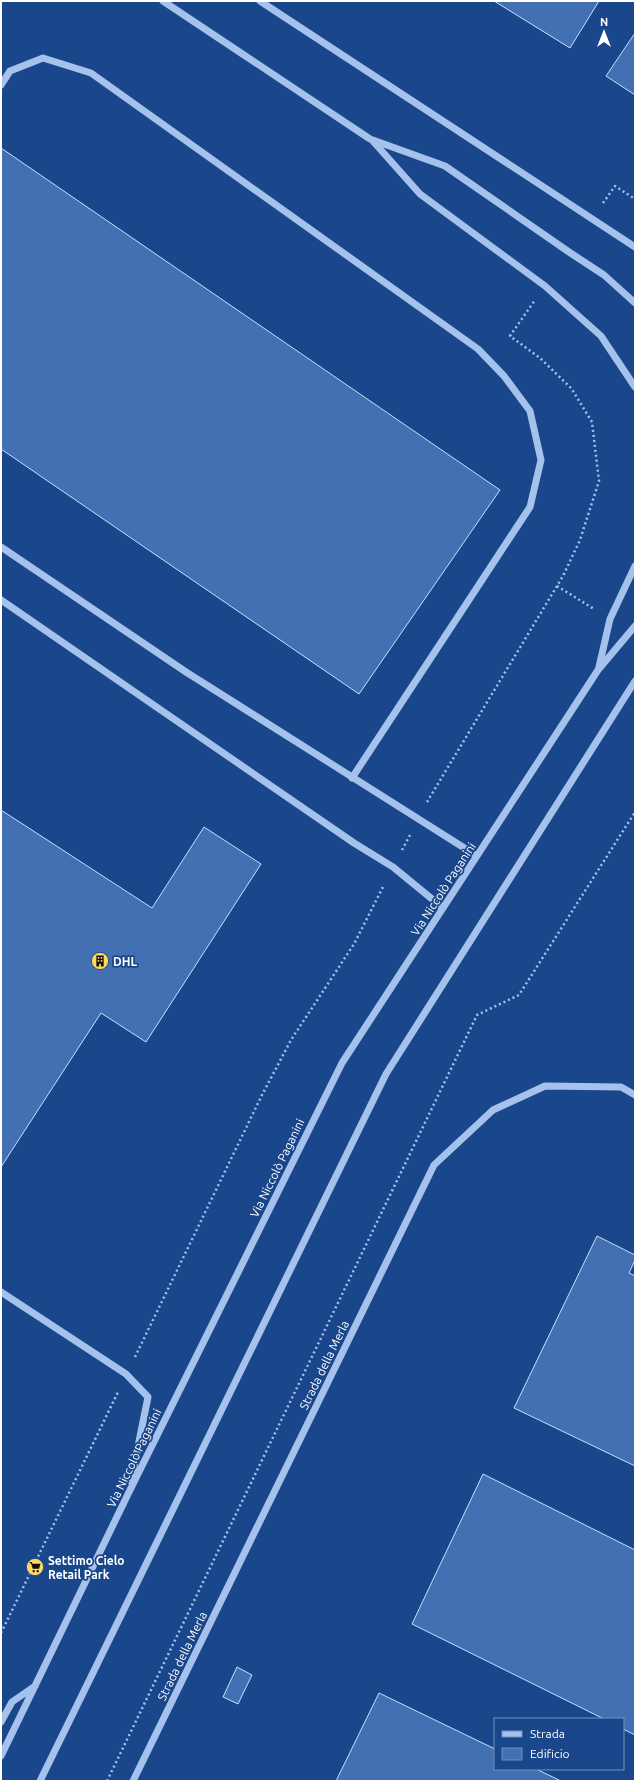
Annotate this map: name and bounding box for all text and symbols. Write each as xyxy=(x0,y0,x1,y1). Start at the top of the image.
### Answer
north arrow xyxy=(584,12,624,52)
text: N xyxy=(600,16,608,28)
street label: Via Niccolò Paganini xyxy=(408,840,478,938)
building icon: DHL xyxy=(90,951,110,971)
place label: DHL xyxy=(113,955,137,968)
street label: Via Niccolò Paganini xyxy=(247,1116,307,1219)
street label: Strada della Merla xyxy=(297,1318,351,1412)
street label: Via Niccolò Paganini xyxy=(104,1406,164,1509)
place label: Settimo Cielo Retail Park xyxy=(48,1554,125,1581)
supermarket icon: Settimo Cielo Retail Park xyxy=(25,1557,45,1577)
street label: Strada della Merla xyxy=(155,1609,209,1703)
legend xyxy=(494,1718,624,1770)
text: Strada xyxy=(530,1727,565,1740)
text: Edificio xyxy=(530,1747,570,1760)

